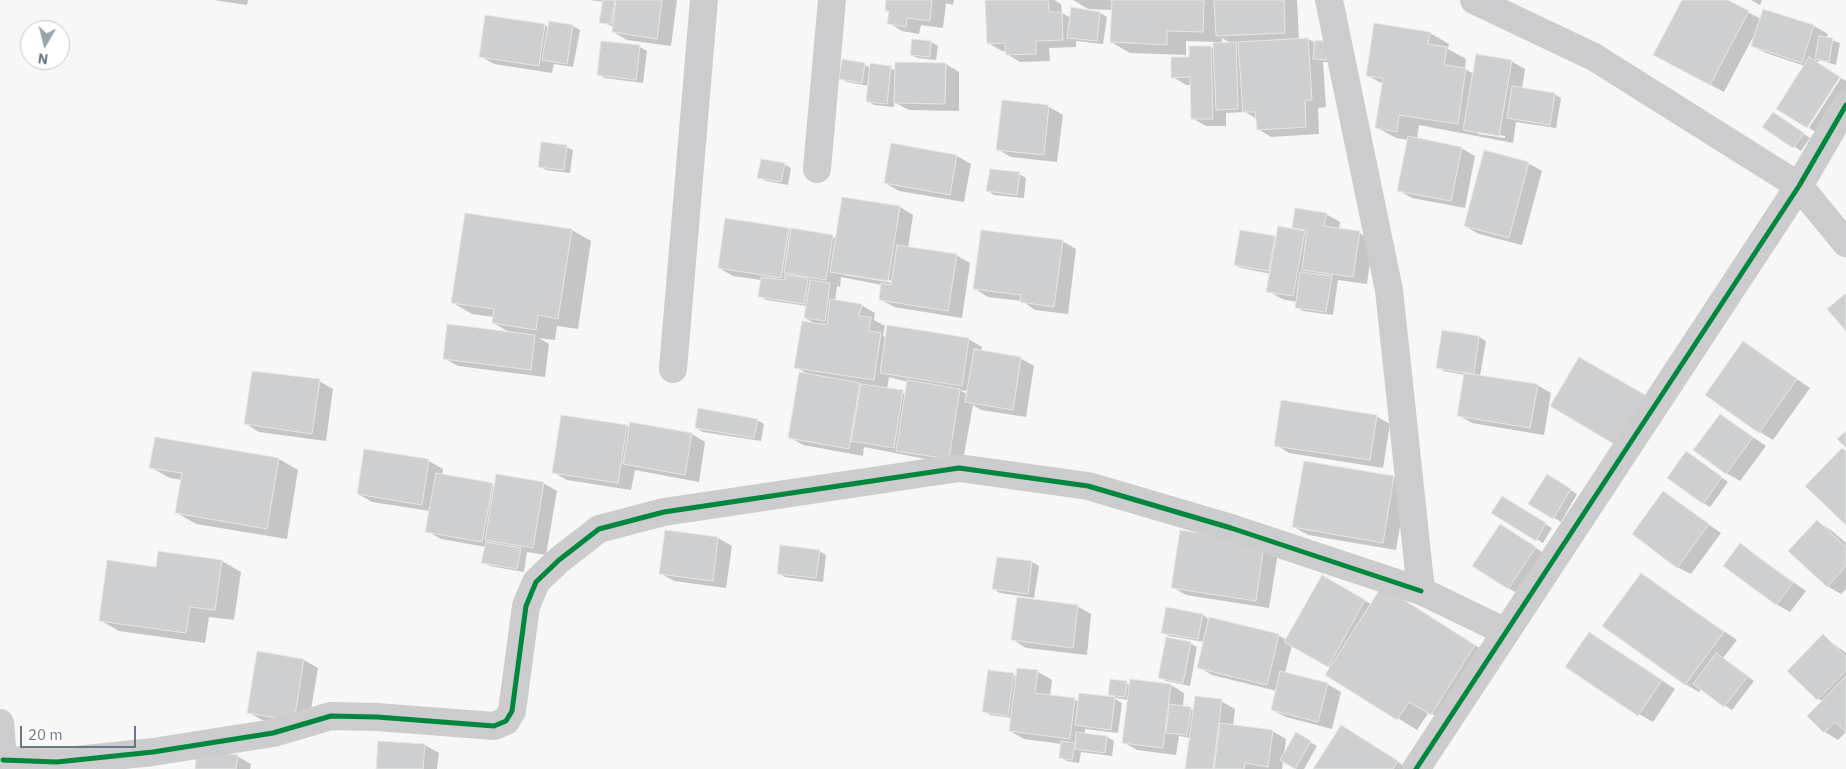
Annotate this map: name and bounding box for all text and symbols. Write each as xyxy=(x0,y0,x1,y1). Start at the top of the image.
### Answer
north arrow xyxy=(20,20,70,70)
text: N xyxy=(37,49,49,68)
scale bar xyxy=(22,716,139,748)
text: 20 m xyxy=(28,725,63,744)

